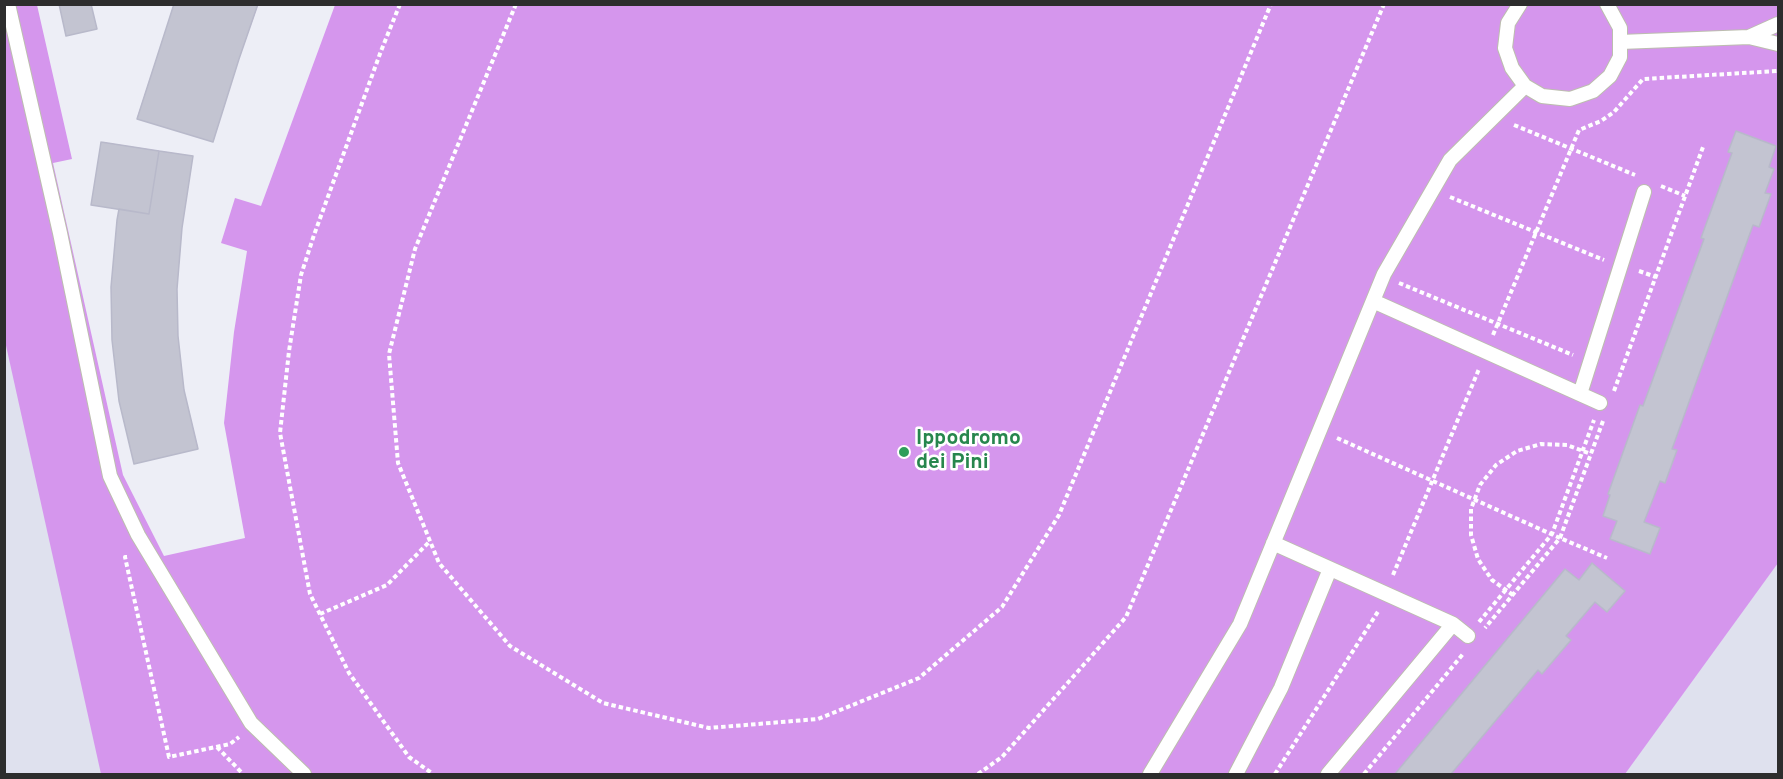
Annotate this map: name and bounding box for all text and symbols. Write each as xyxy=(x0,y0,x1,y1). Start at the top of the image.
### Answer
place label: Ippodromo dei Pini xyxy=(916,427,1021,477)
marker: Ippodromo dei Pini xyxy=(897,445,911,459)

